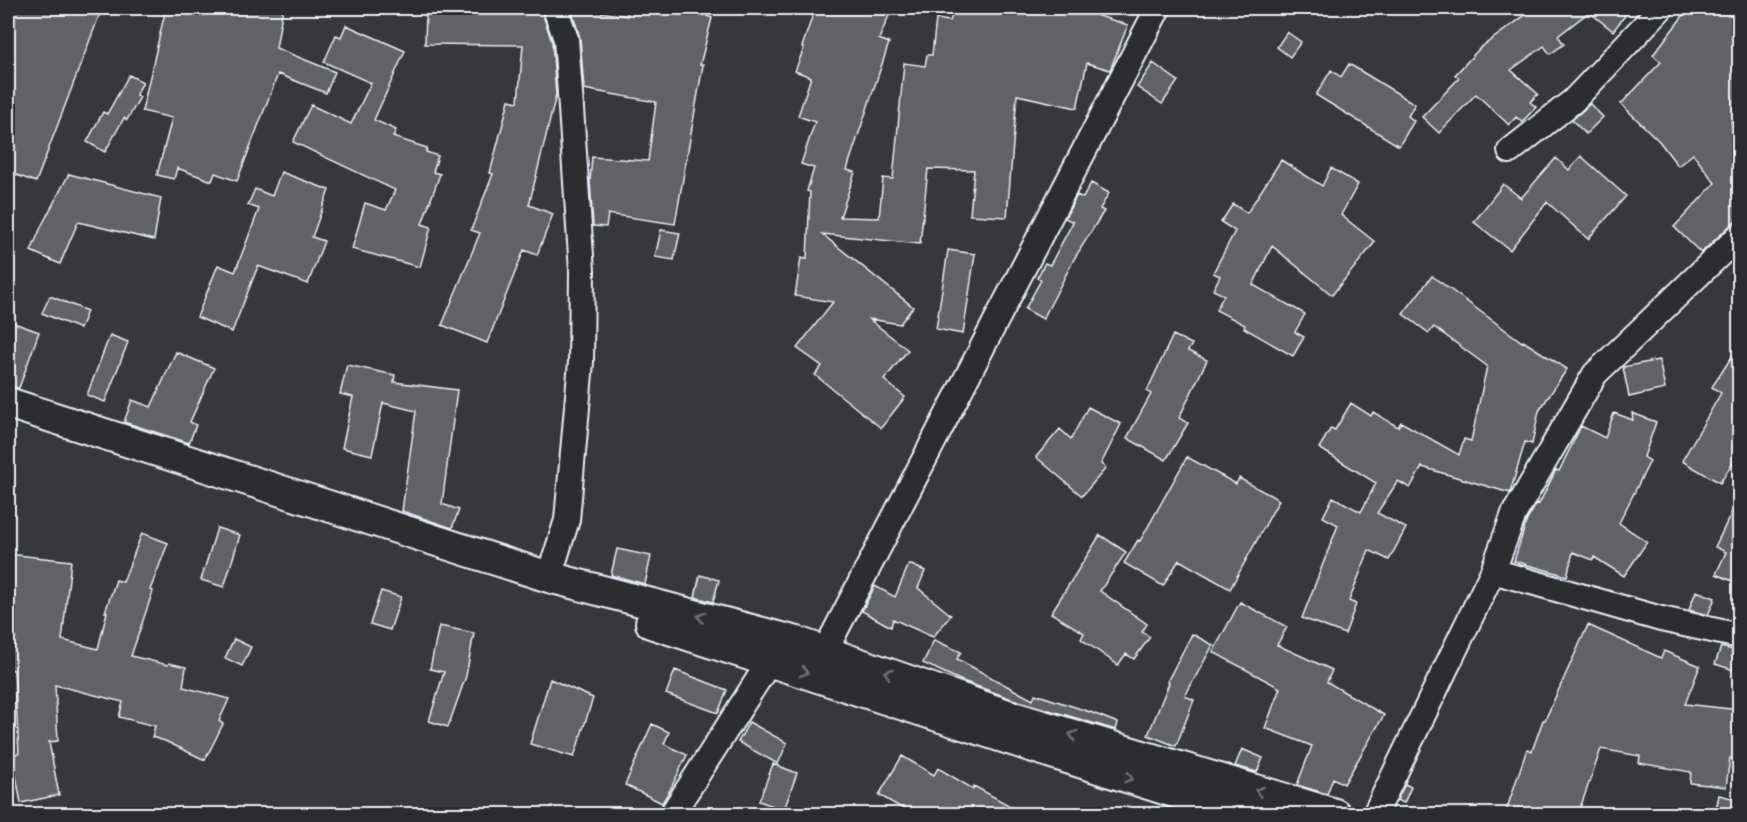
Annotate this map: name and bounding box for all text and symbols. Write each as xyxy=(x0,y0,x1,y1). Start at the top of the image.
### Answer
one-way arrow xyxy=(696,612,707,624)
one-way arrow xyxy=(798,665,809,677)
one-way arrow xyxy=(883,667,894,680)
one-way arrow xyxy=(1068,729,1079,742)
one-way arrow xyxy=(1123,771,1134,784)
one-way arrow xyxy=(1254,786,1265,798)

